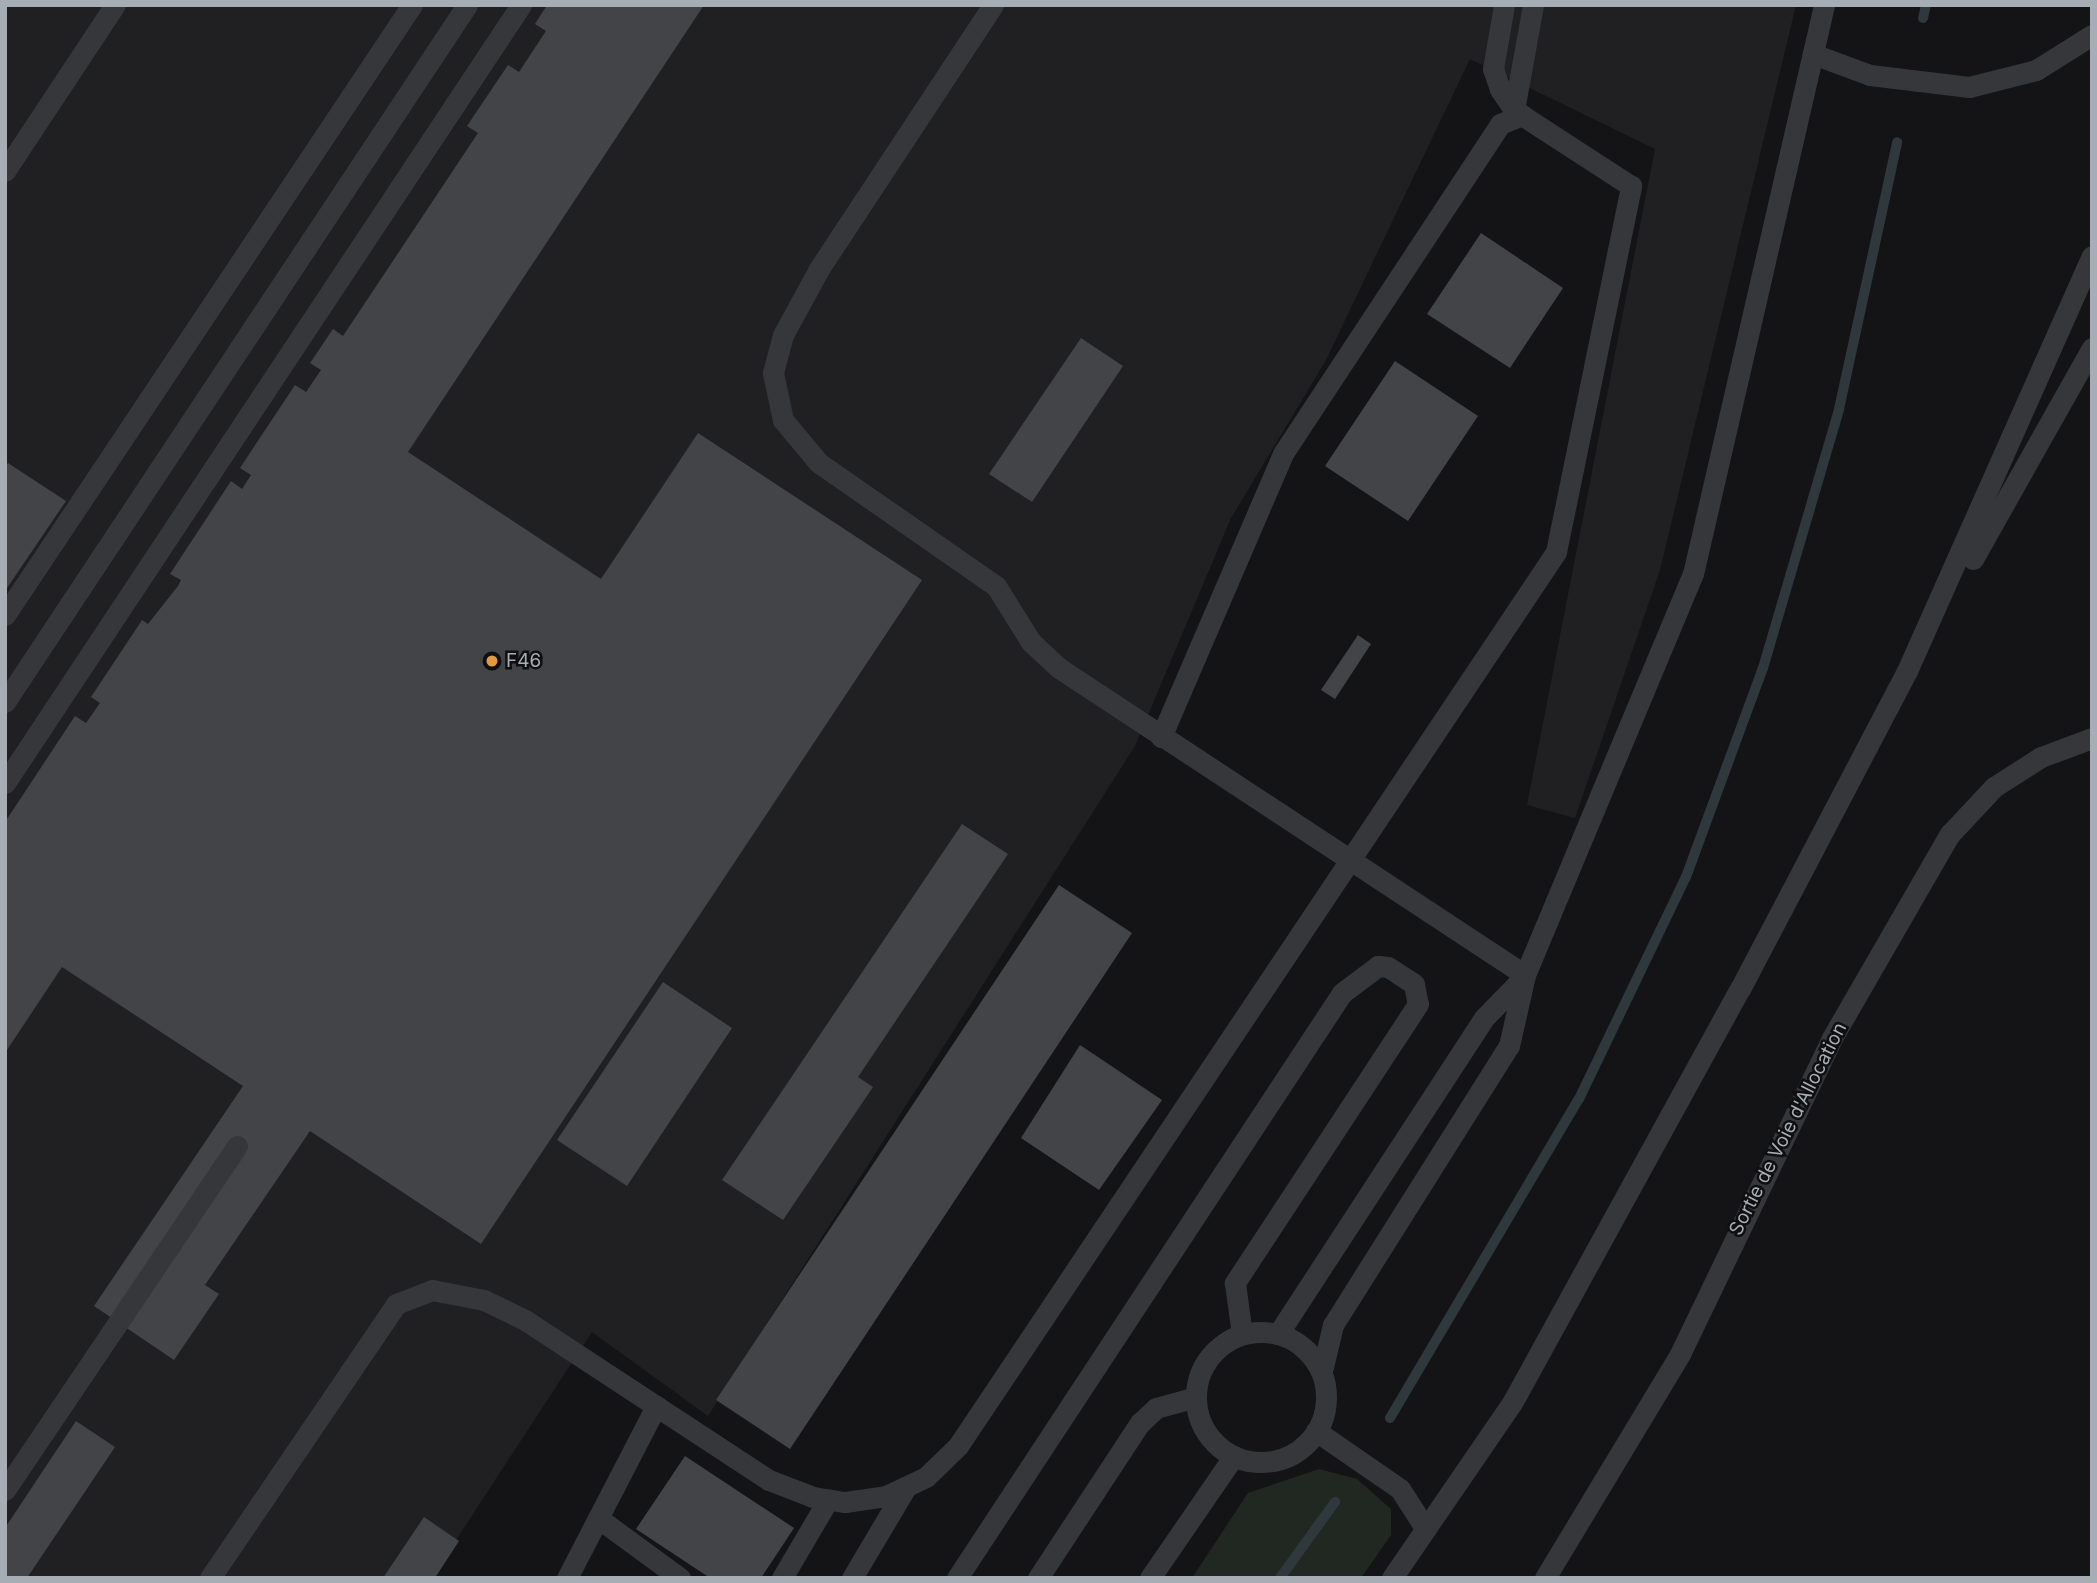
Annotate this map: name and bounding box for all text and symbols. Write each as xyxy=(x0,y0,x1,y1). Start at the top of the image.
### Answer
place label: F46 xyxy=(506,650,541,672)
marker: F46 xyxy=(484,653,500,669)
street label: Sortie de Voie d'Allocation xyxy=(1724,1019,1852,1239)

